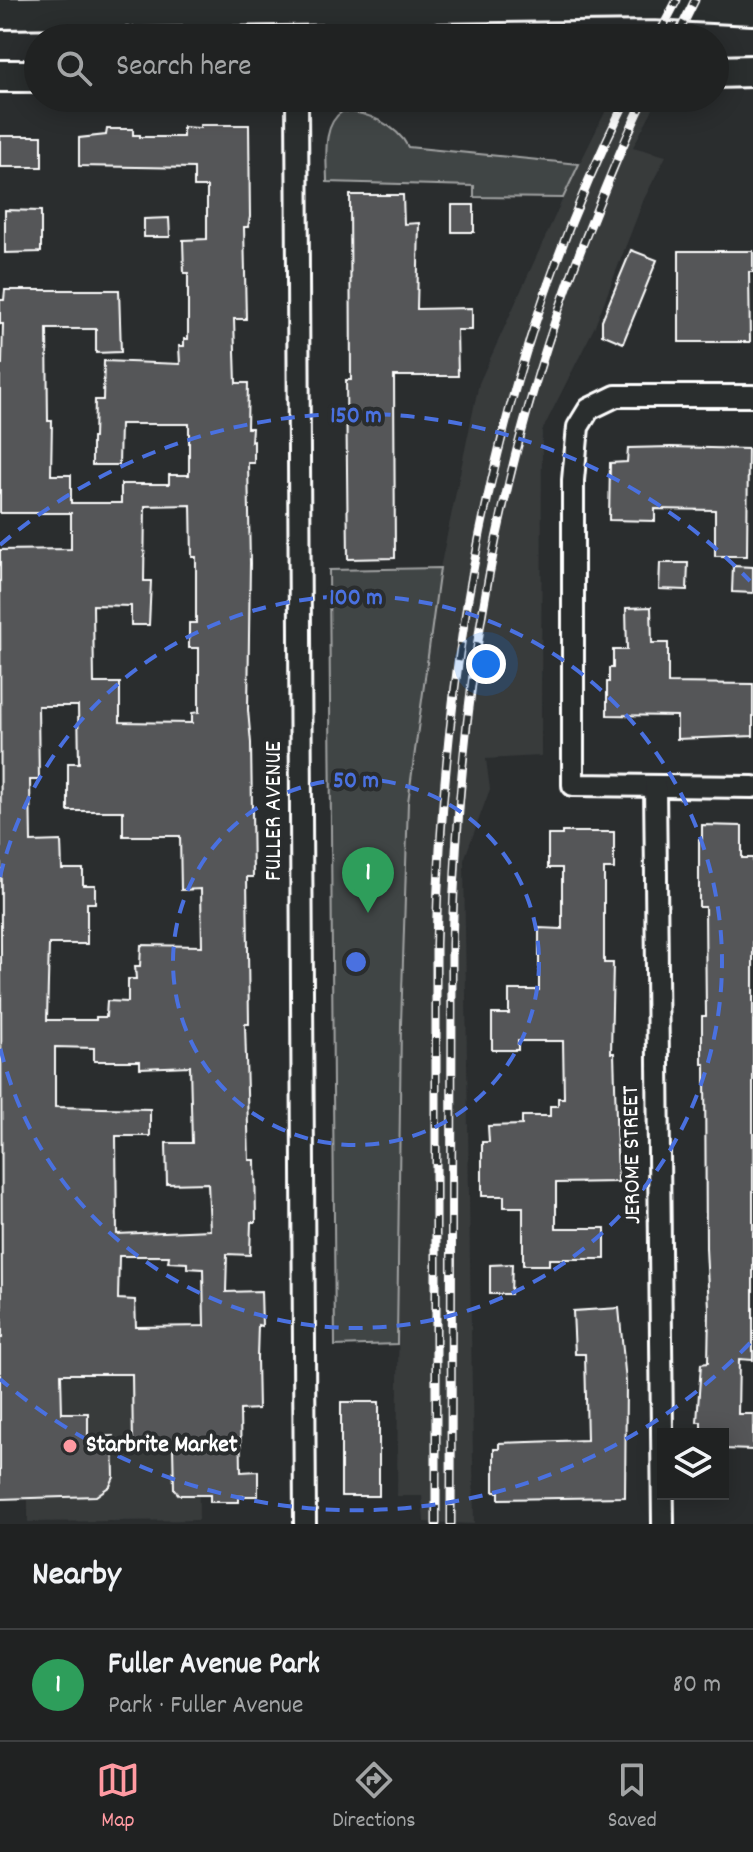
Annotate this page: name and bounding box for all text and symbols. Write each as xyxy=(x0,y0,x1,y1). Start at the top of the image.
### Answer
search box xyxy=(24,24,729,112)
icon: search xyxy=(52,46,96,90)
text: Search here xyxy=(116,47,252,90)
text: 150 m xyxy=(330,400,382,434)
text: 100 m xyxy=(329,582,383,616)
your location xyxy=(466,644,506,684)
street label: FULLER AVENUE xyxy=(258,741,292,881)
text: 50 m xyxy=(333,765,379,799)
pin: 1 xyxy=(342,847,394,913)
centre of rings xyxy=(342,948,370,976)
street label: JEROME STREET xyxy=(615,1085,651,1225)
map controls xyxy=(657,1428,729,1500)
button: layers xyxy=(657,1428,729,1500)
place label: Starbrite Market xyxy=(86,1429,238,1463)
marker: Starbrite Market xyxy=(61,1437,79,1455)
text: Nearby xyxy=(32,1552,121,1601)
text: Fuller Avenue Park xyxy=(108,1645,320,1688)
text: 1 xyxy=(55,1667,61,1704)
text: 80 m xyxy=(673,1667,721,1704)
text: Park · Fuller Avenue xyxy=(108,1688,304,1725)
tab: Map xyxy=(96,1758,140,1837)
tab: Directions xyxy=(332,1758,416,1837)
tab: Saved xyxy=(608,1758,657,1837)

